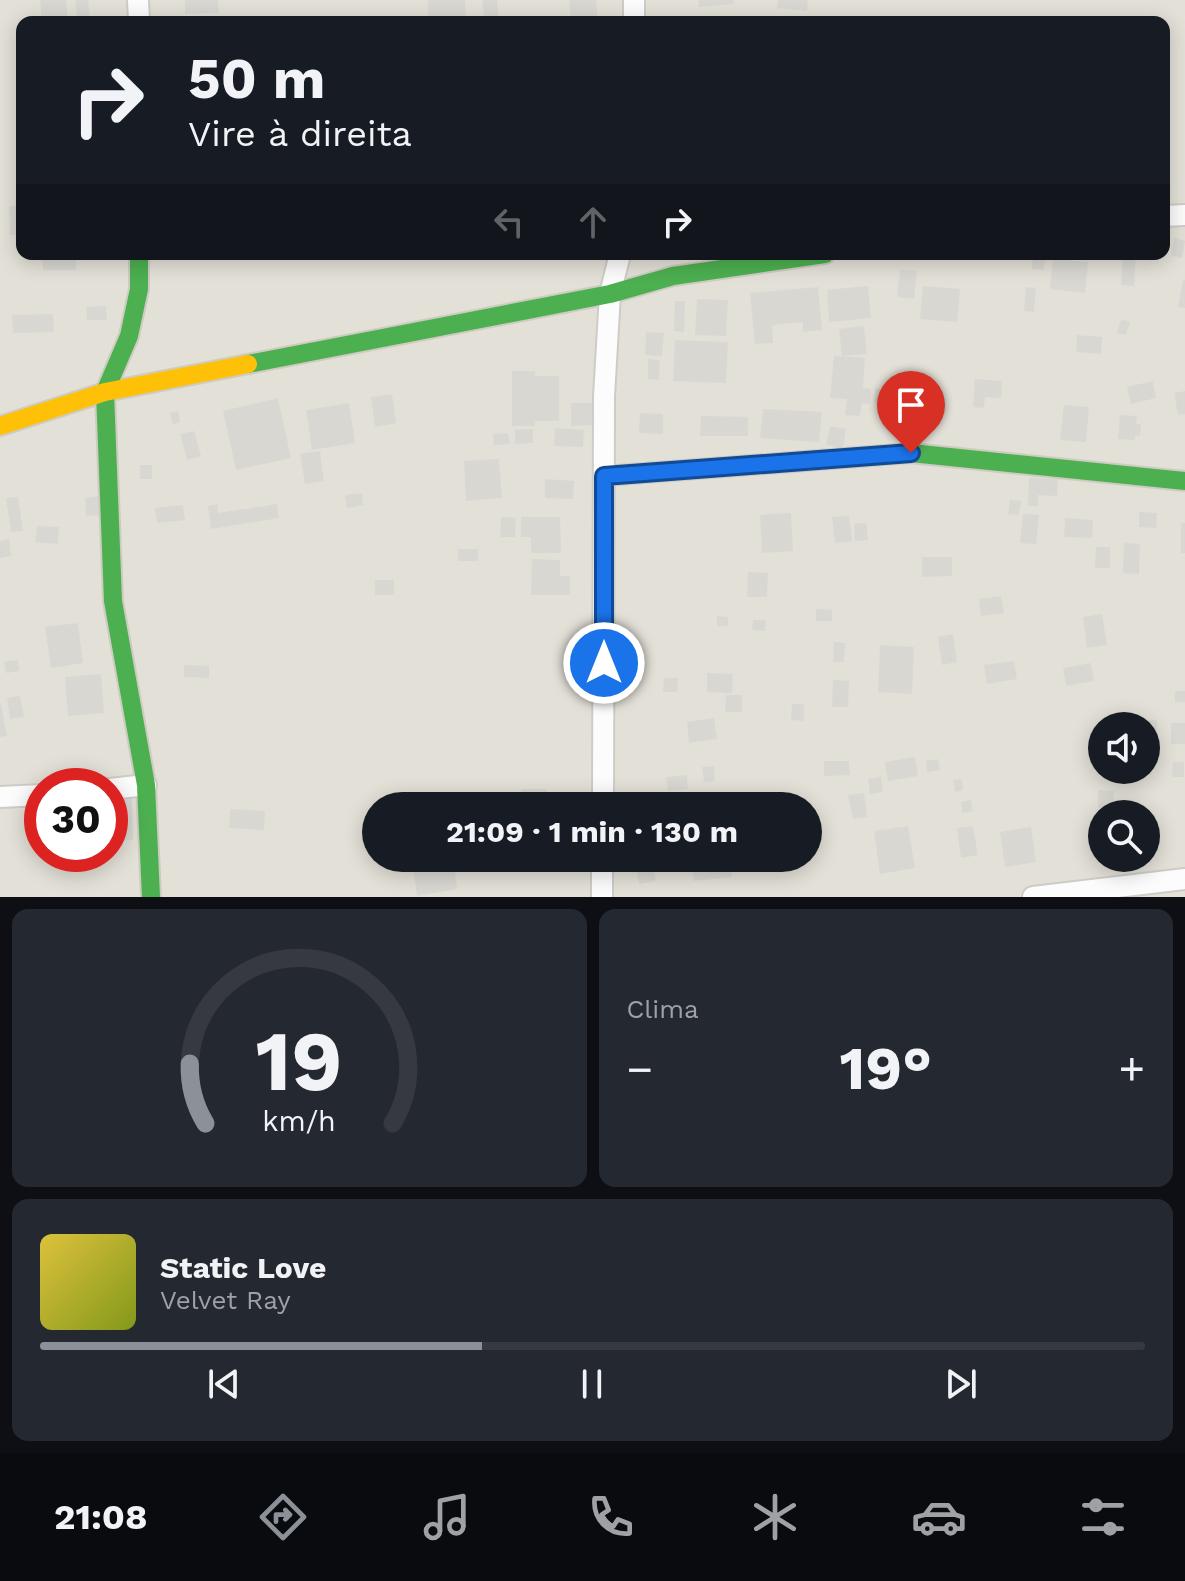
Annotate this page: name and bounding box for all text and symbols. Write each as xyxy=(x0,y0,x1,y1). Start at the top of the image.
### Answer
text: 50 m xyxy=(188,46,325,112)
icon: right xyxy=(56,48,160,152)
text: Vire à direita xyxy=(188,113,412,155)
icon: left xyxy=(487,200,531,244)
icon: ahead xyxy=(571,200,615,244)
icon: right xyxy=(655,200,699,244)
pin xyxy=(877,371,945,453)
icon: arrive xyxy=(889,383,933,427)
position arrow xyxy=(562,621,646,705)
map controls xyxy=(1088,712,1160,872)
button: sound xyxy=(1088,712,1160,784)
speed limit sign: 30 xyxy=(24,768,128,872)
button: search xyxy=(1088,800,1160,872)
text: 21:09 · 1 min · 130 m xyxy=(446,814,738,849)
text: Clima xyxy=(627,994,699,1024)
text: 19 xyxy=(256,1013,343,1110)
text: 19° xyxy=(839,1033,932,1104)
text: − xyxy=(627,1043,653,1095)
text: + xyxy=(1118,1043,1145,1095)
text: km/h xyxy=(262,1104,336,1138)
text: Static Love xyxy=(160,1250,326,1285)
text: Velvet Ray xyxy=(160,1285,291,1315)
icon: previous xyxy=(202,1362,246,1406)
icon: pause xyxy=(570,1362,614,1406)
icon: next xyxy=(939,1362,983,1406)
icon: directions xyxy=(255,1489,311,1545)
icon: music xyxy=(419,1489,475,1545)
icon: phone xyxy=(583,1489,639,1545)
icon: climate xyxy=(747,1489,803,1545)
icon: car xyxy=(911,1489,967,1545)
icon: filters xyxy=(1075,1489,1131,1545)
text: 21:08 xyxy=(54,1496,148,1538)

